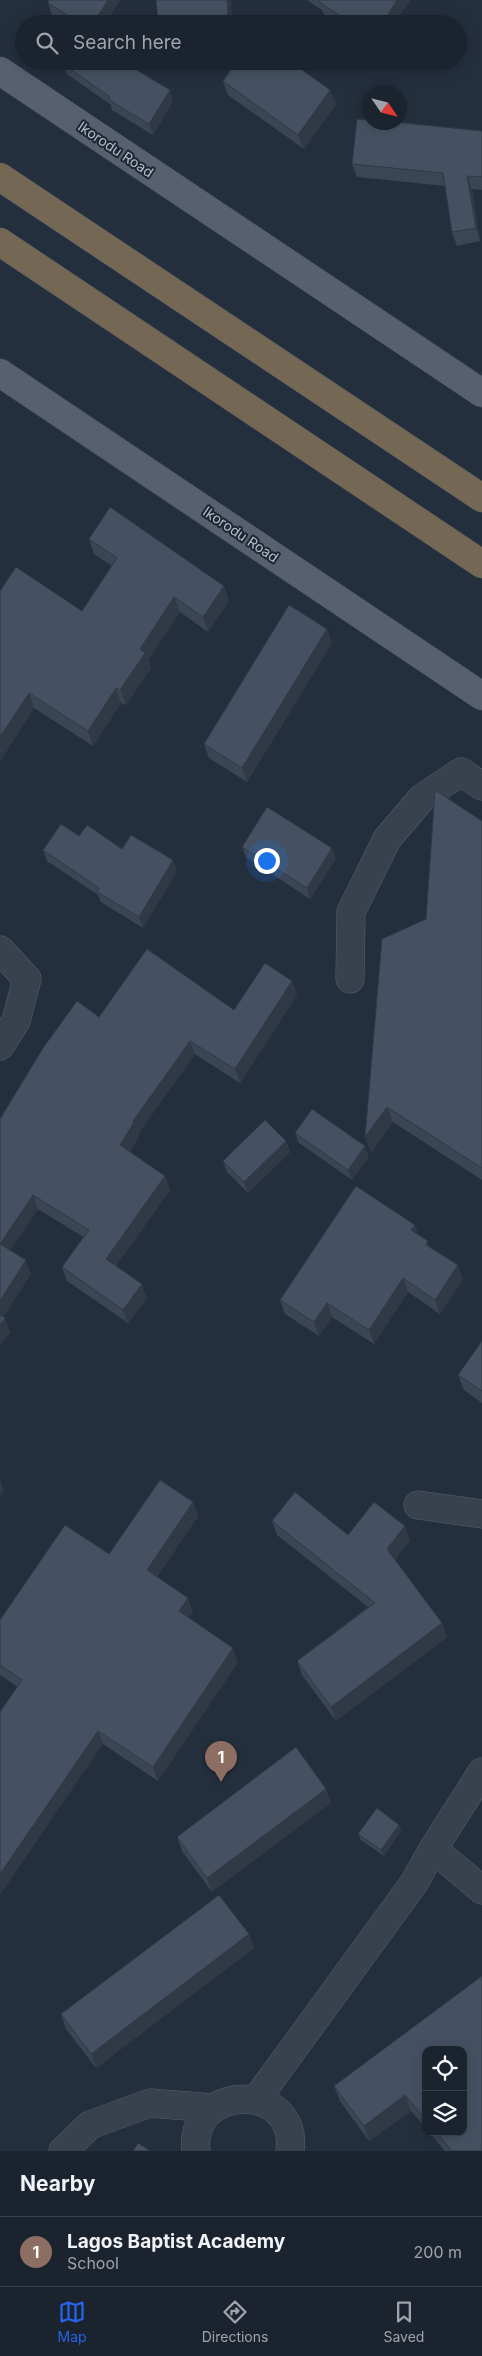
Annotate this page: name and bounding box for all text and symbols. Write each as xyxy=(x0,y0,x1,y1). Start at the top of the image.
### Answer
search box xyxy=(15,15,467,70)
icon: search xyxy=(33,29,61,57)
text: Search here xyxy=(73,31,182,54)
north arrow xyxy=(362,85,407,130)
street label: Ikorodu Road xyxy=(75,117,157,181)
street label: Ikorodu Road xyxy=(200,502,282,566)
your location xyxy=(254,848,280,874)
pin: 1 xyxy=(205,1741,237,1782)
map controls xyxy=(422,2046,467,2136)
button: locate xyxy=(422,2046,467,2091)
button: layers xyxy=(422,2091,467,2136)
text: Nearby xyxy=(20,2171,95,2196)
text: Lagos Baptist Academy xyxy=(67,2230,285,2253)
text: 1 xyxy=(33,2242,39,2262)
text: 200 m xyxy=(414,2242,462,2262)
text: School xyxy=(67,2253,119,2273)
tab: Map xyxy=(58,2298,87,2345)
tab: Directions xyxy=(202,2298,268,2345)
tab: Saved xyxy=(383,2298,424,2345)

